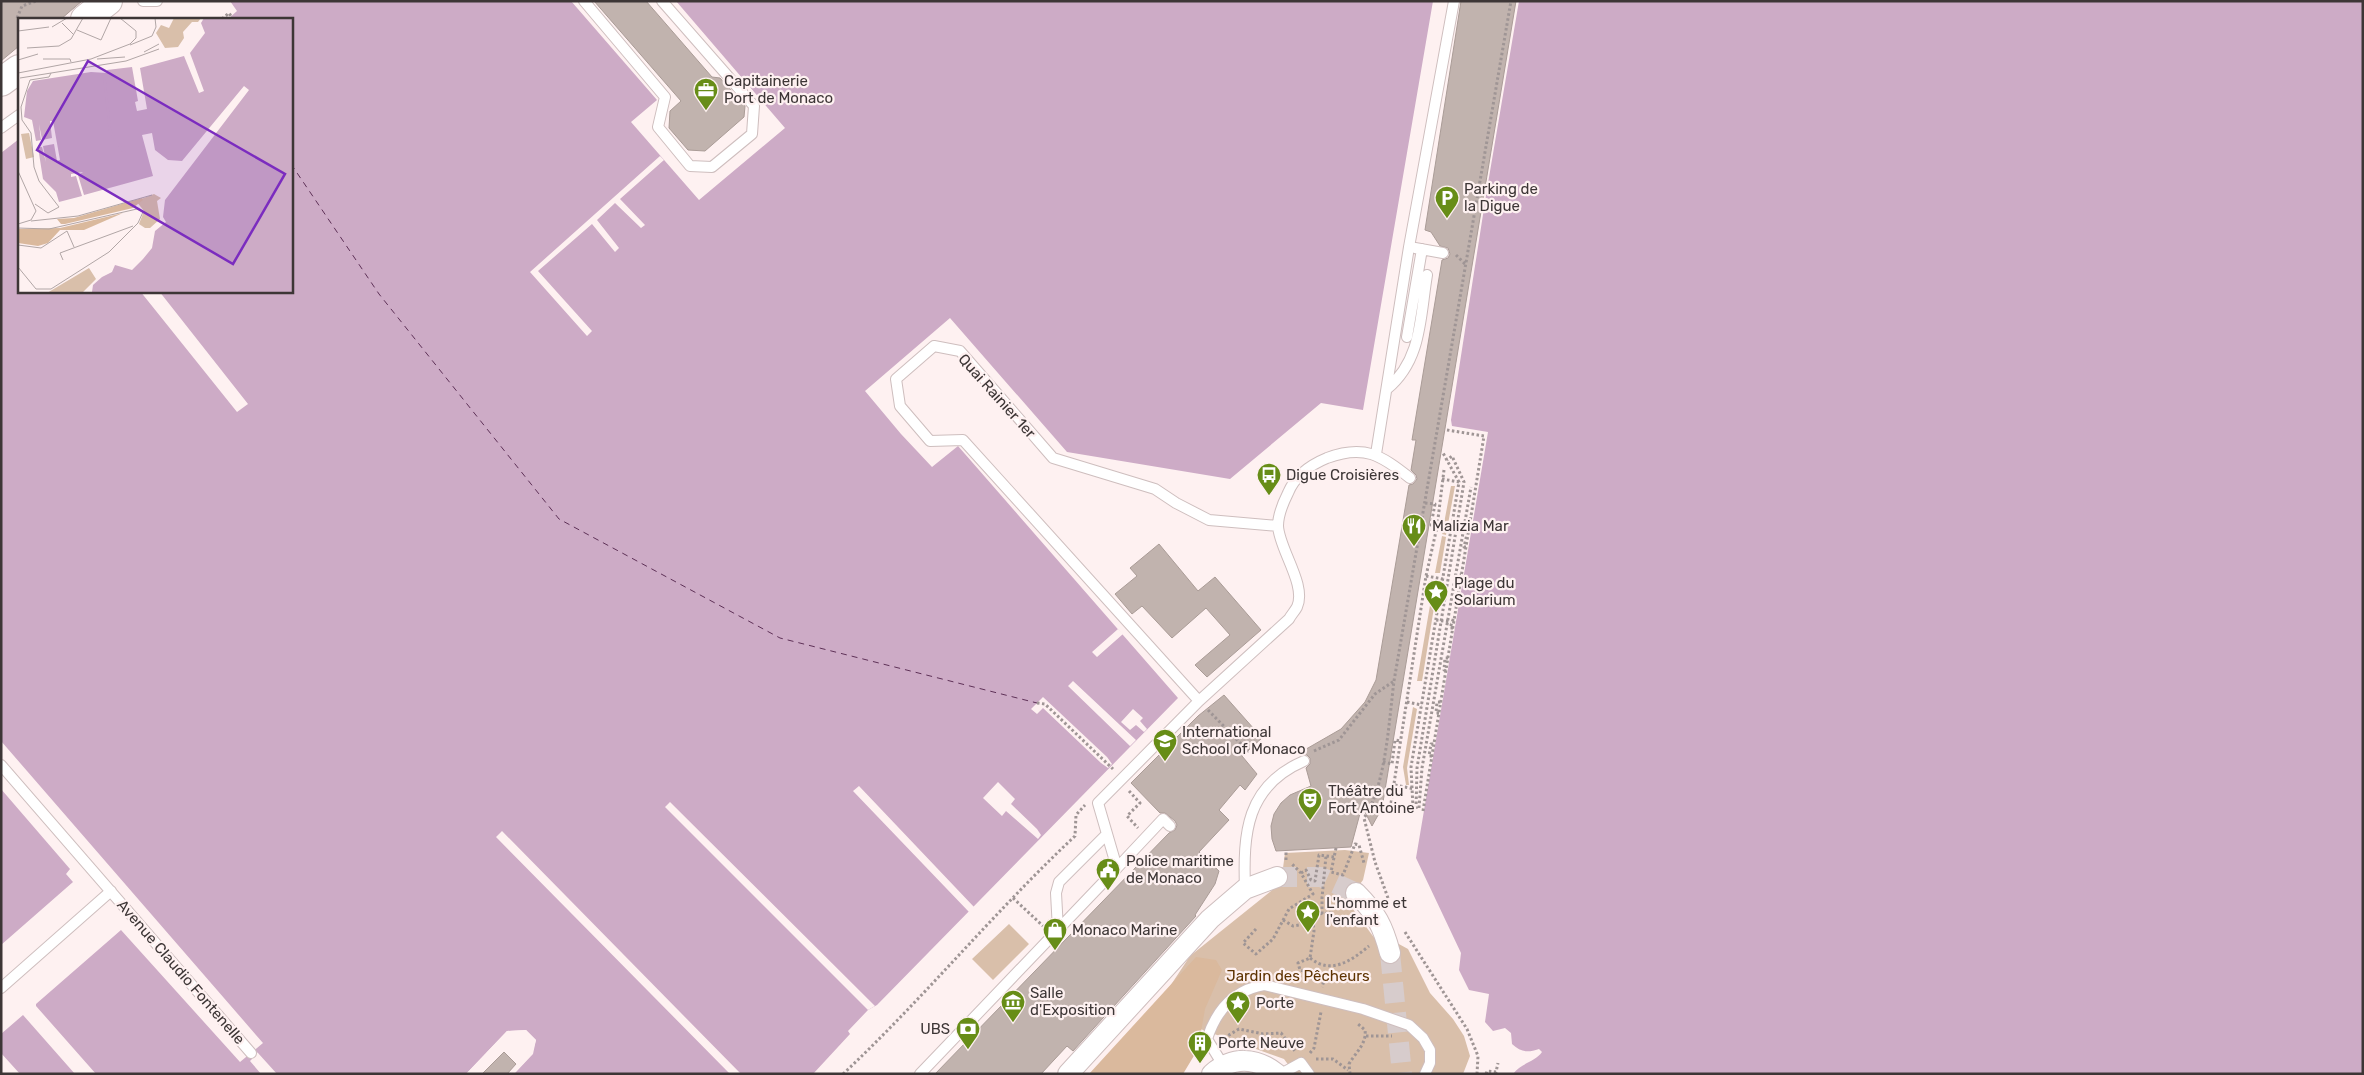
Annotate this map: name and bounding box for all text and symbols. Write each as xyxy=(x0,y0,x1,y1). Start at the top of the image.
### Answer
inset map xyxy=(18,18,292,292)
place label: Capitainerie Port de Monaco xyxy=(724,72,833,107)
office icon: Capitainerie Port de Monaco xyxy=(693,77,719,111)
place label: Parking de la Digue xyxy=(1464,180,1538,215)
parking icon: Parking de la Digue xyxy=(1434,185,1460,219)
street label: Quai Rainier 1er xyxy=(954,350,1040,442)
bus stop icon: Digue Croisières xyxy=(1256,462,1282,496)
place label: Digue Croisières xyxy=(1286,466,1399,484)
restaurant icon: Malizia Mar xyxy=(1401,513,1427,547)
place label: Malizia Mar xyxy=(1432,517,1509,535)
place label: Plage du Solarium xyxy=(1454,574,1516,609)
place icon: Plage du Solarium xyxy=(1423,579,1449,613)
place label: International School of Monaco xyxy=(1182,723,1306,758)
school or university icon: International School of Monaco xyxy=(1152,728,1178,762)
place label: Théâtre du Fort Antoine xyxy=(1328,782,1415,817)
theatre icon: Théâtre du Fort Antoine xyxy=(1297,787,1323,821)
place label: Police maritime de Monaco xyxy=(1126,852,1234,887)
public building icon: Police maritime de Monaco xyxy=(1095,857,1121,891)
place label: L'homme et l'enfant xyxy=(1326,894,1407,929)
street label: Avenue Claudio Fontenelle xyxy=(113,896,249,1048)
place icon: L'homme et l'enfant xyxy=(1295,899,1321,933)
shop icon: Monaco Marine xyxy=(1042,917,1068,951)
place label: Monaco Marine xyxy=(1072,921,1177,939)
park label: Jardin des Pêcheurs xyxy=(1226,967,1370,985)
place label: Salle d'Exposition xyxy=(1030,984,1115,1019)
museum icon: Salle d'Exposition xyxy=(1000,989,1026,1023)
place icon: Porte xyxy=(1225,990,1251,1024)
place label: Porte xyxy=(1256,994,1294,1012)
bank icon: UBS xyxy=(955,1016,981,1050)
place label: UBS xyxy=(920,1020,950,1038)
building icon: Porte Neuve xyxy=(1187,1030,1213,1064)
place label: Porte Neuve xyxy=(1218,1034,1304,1052)

